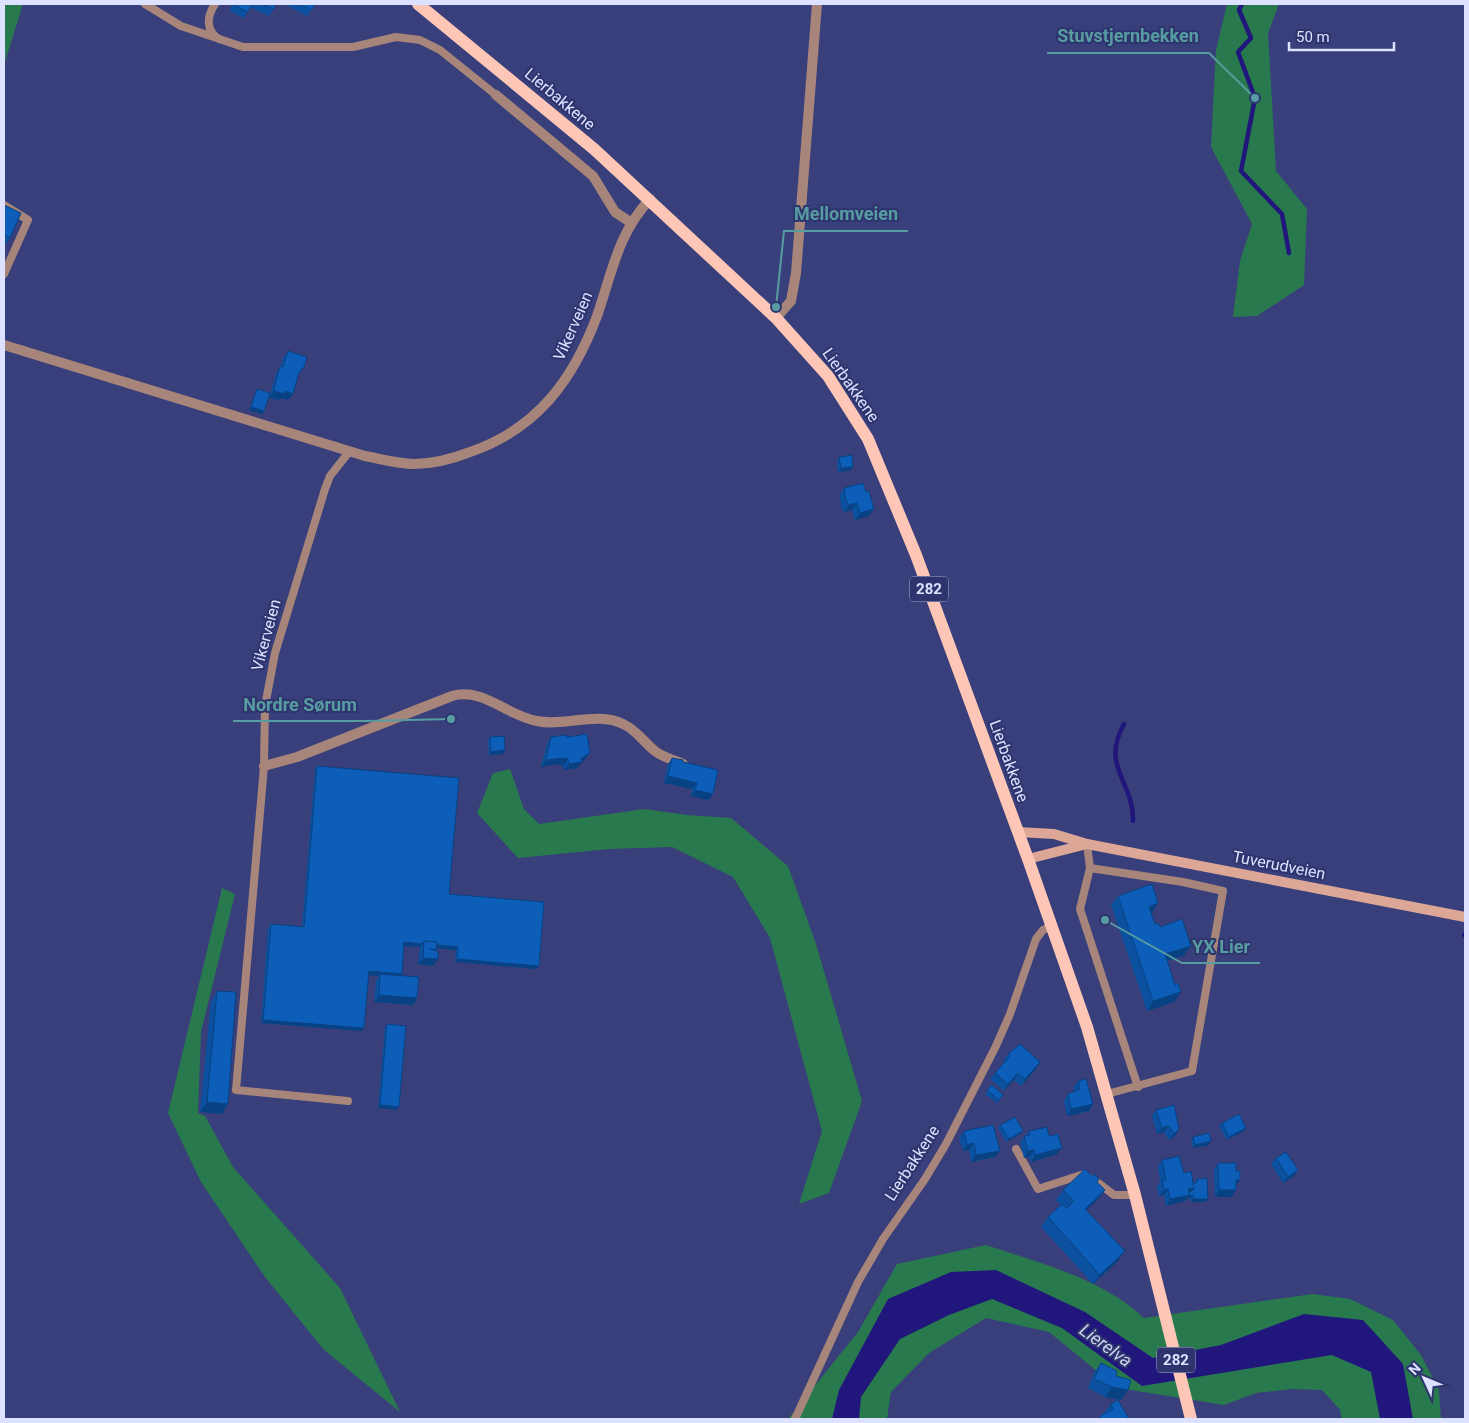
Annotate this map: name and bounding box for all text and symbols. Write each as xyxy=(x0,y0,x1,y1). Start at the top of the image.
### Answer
callout: Stuvstjernbekken xyxy=(1047,20,1209,53)
scale bar xyxy=(1289,20,1394,52)
text: Stuvstjernbekken xyxy=(1057,25,1199,46)
text: 50 m xyxy=(1296,28,1330,46)
street label: Lierbakkene xyxy=(521,64,599,134)
callout: Mellomveien xyxy=(784,198,908,231)
text: Mellomveien xyxy=(794,203,898,224)
street label: Vikerveien xyxy=(549,289,597,363)
street label: Lierbakkene xyxy=(819,344,883,426)
road number: 282 xyxy=(910,576,948,602)
street label: Vikerveien xyxy=(247,597,285,673)
callout: Nordre Sørum xyxy=(233,688,366,721)
text: Nordre Sørum xyxy=(243,694,357,715)
street label: Lierbakkene xyxy=(985,717,1033,805)
street label: Tuverudveien xyxy=(1231,847,1327,883)
callout: YX Lier xyxy=(1182,930,1260,963)
text: YX Lier xyxy=(1192,936,1250,957)
street label: Lierbakkene xyxy=(881,1122,943,1204)
water label: Lierelva xyxy=(1076,1319,1136,1371)
road number: 282 xyxy=(1157,1348,1195,1372)
north arrow xyxy=(1399,1353,1449,1403)
text: N xyxy=(1405,1360,1424,1378)

